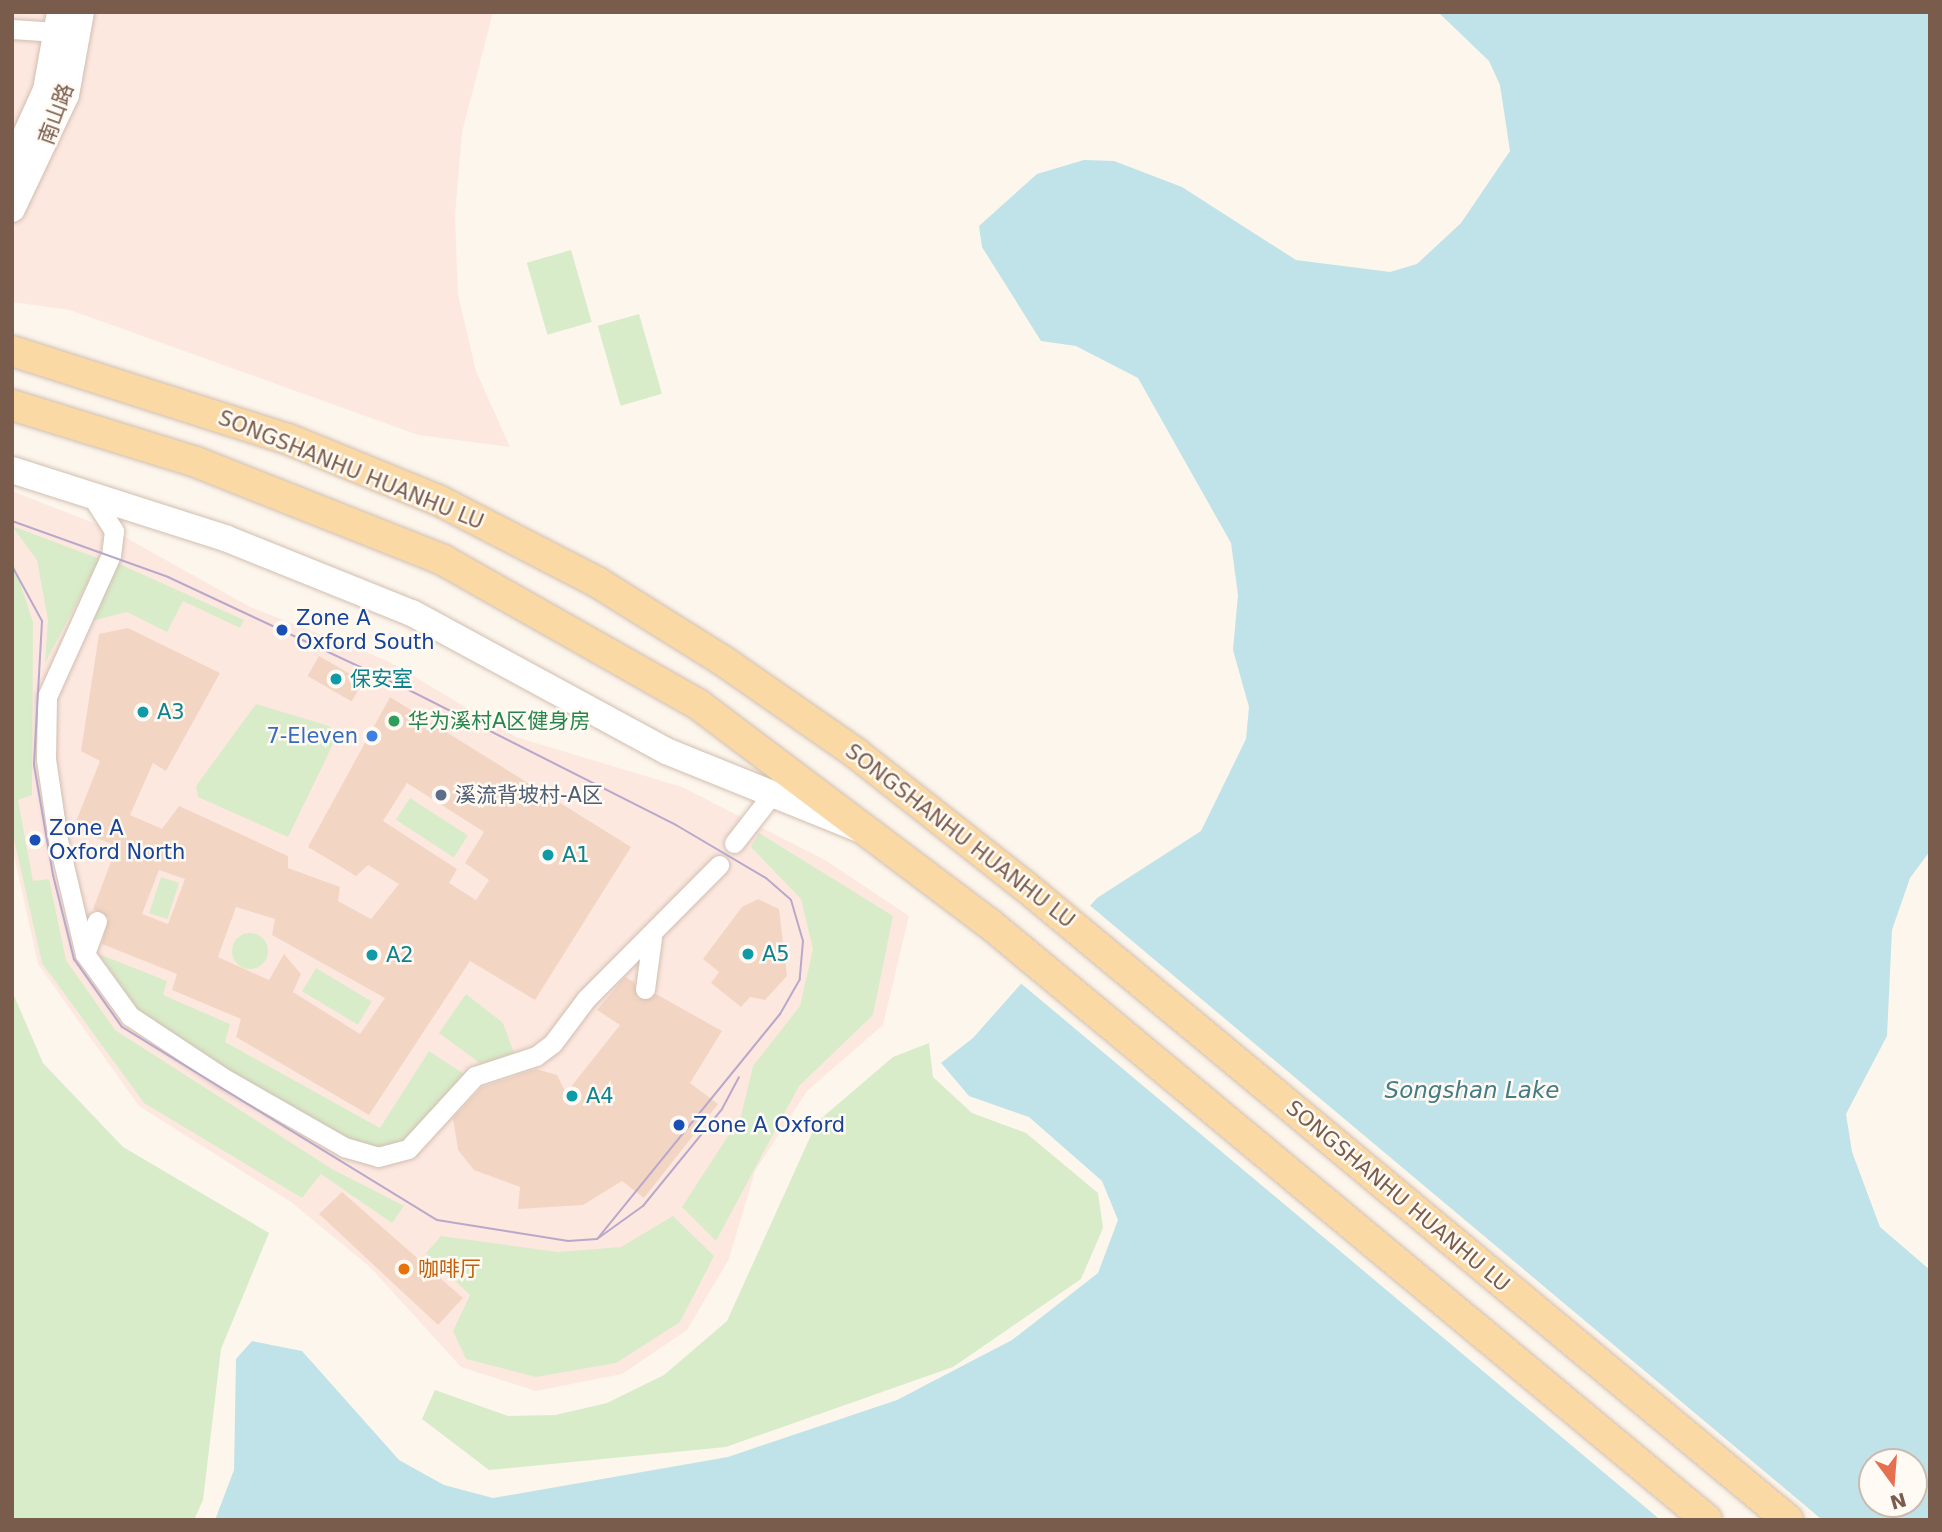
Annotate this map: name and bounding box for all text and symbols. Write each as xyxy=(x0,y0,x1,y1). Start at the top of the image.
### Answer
street label: 南山路 xyxy=(33,80,79,148)
street label: SONGSHANHU HUANHU LU xyxy=(215,405,487,535)
place label: Zone A Oxford South xyxy=(296,605,434,655)
marker: Zone A Oxford South xyxy=(274,622,290,638)
place label: 保安室 xyxy=(350,666,413,692)
marker: 保安室 xyxy=(328,671,344,687)
place label: A3 xyxy=(157,699,185,725)
marker: A3 xyxy=(135,704,151,720)
place label: 华为溪村A区健身房 xyxy=(408,708,590,734)
marker: 华为溪村A区健身房 xyxy=(386,713,402,729)
place label: 7-Eleven xyxy=(266,723,358,749)
marker: 7-Eleven xyxy=(364,728,380,744)
street label: SONGSHANHU HUANHU LU xyxy=(840,739,1080,933)
place label: 溪流背坡村-A区 xyxy=(455,782,602,808)
marker: 溪流背坡村-A区 xyxy=(433,787,449,803)
place label: Zone A Oxford North xyxy=(49,815,185,865)
marker: Zone A Oxford North xyxy=(27,832,43,848)
place label: A1 xyxy=(562,842,590,868)
marker: A1 xyxy=(540,847,556,863)
place label: A5 xyxy=(762,941,790,967)
place label: A2 xyxy=(386,942,414,968)
marker: A5 xyxy=(740,946,756,962)
marker: A2 xyxy=(364,947,380,963)
water label: Songshan Lake xyxy=(1385,1076,1559,1104)
place label: A4 xyxy=(586,1083,614,1109)
marker: A4 xyxy=(564,1088,580,1104)
street label: SONGSHANHU HUANHU LU xyxy=(1281,1095,1515,1297)
place label: Zone A Oxford xyxy=(693,1112,845,1138)
marker: Zone A Oxford xyxy=(671,1117,687,1133)
place label: 咖啡厅 xyxy=(418,1256,481,1282)
marker: 咖啡厅 xyxy=(396,1261,412,1277)
north arrow xyxy=(1858,1448,1928,1518)
text: N xyxy=(1888,1488,1909,1514)

